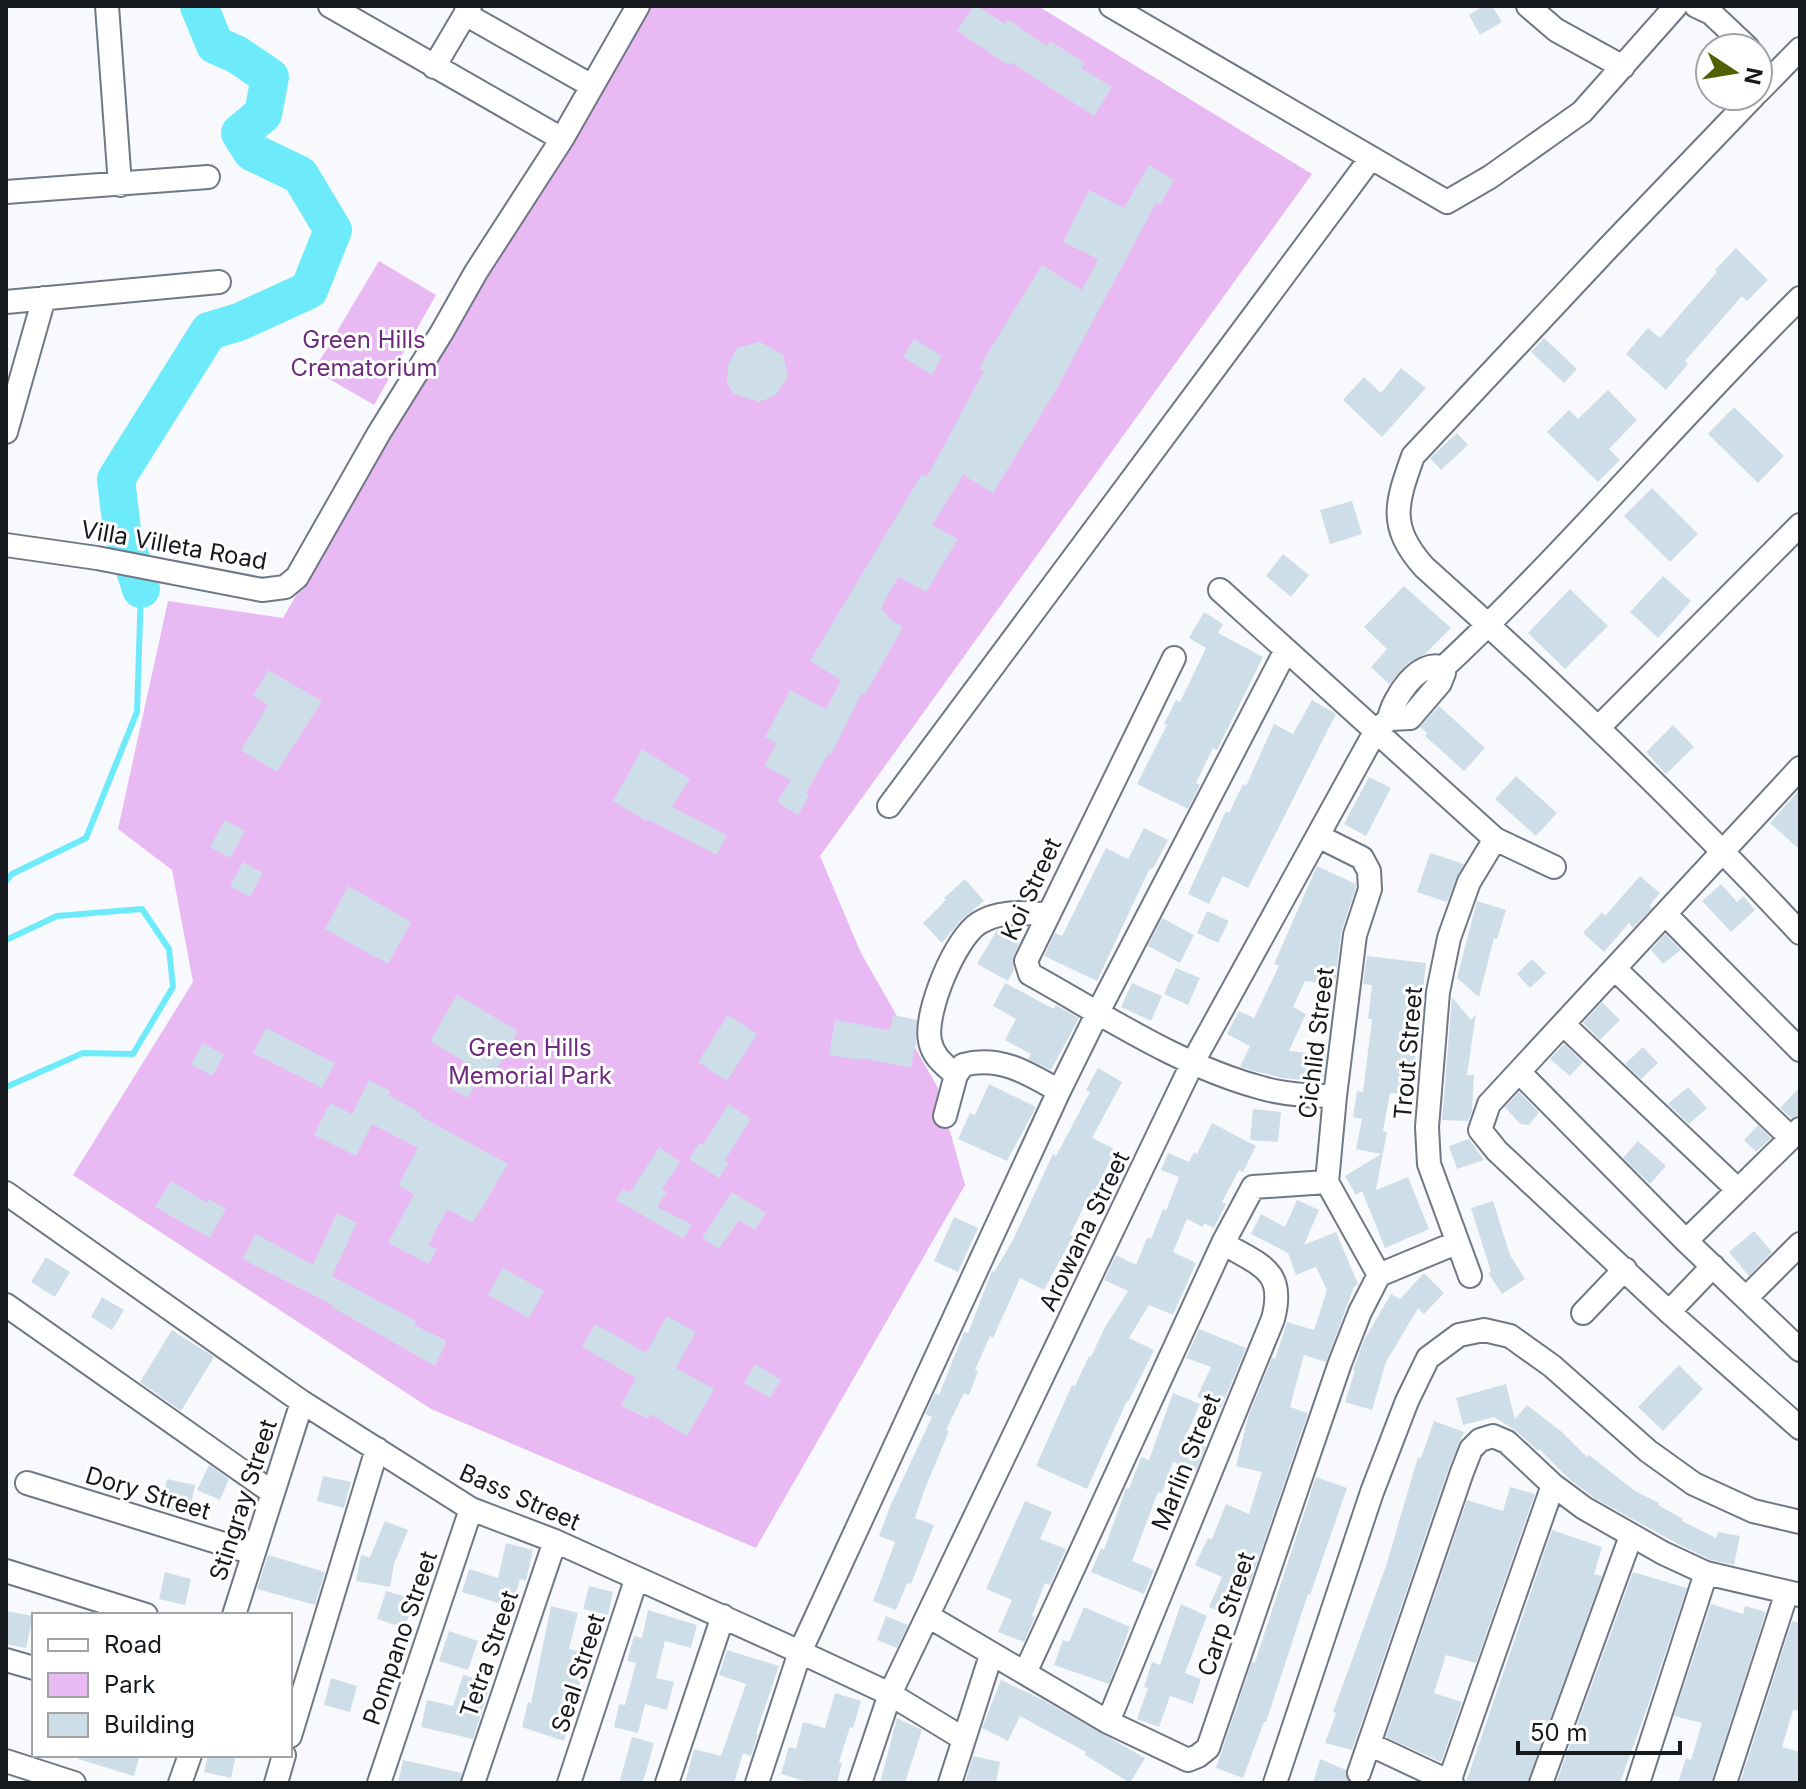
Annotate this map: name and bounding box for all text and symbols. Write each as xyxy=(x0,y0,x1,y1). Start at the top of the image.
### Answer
north arrow xyxy=(1694,32,1774,112)
text: N xyxy=(1739,65,1768,87)
park label: Green Hills Crematorium xyxy=(290,325,438,382)
street label: Villa Villeta Road xyxy=(79,514,269,576)
street label: Koi Street xyxy=(995,833,1067,945)
street label: Cichlid Street xyxy=(1292,966,1340,1120)
street label: Trout Street xyxy=(1388,985,1428,1121)
park label: Green Hills Memorial Park xyxy=(448,1033,612,1090)
street label: Arowana Street xyxy=(1033,1146,1135,1316)
street label: Marlin Street xyxy=(1145,1389,1227,1535)
street label: Stingray Street xyxy=(203,1415,283,1584)
street label: Bass Street xyxy=(455,1458,585,1537)
street label: Dory Street xyxy=(82,1460,214,1526)
street label: Pompano Street xyxy=(357,1547,443,1729)
street label: Carp Street xyxy=(1191,1548,1261,1680)
street label: Tetra Street xyxy=(454,1587,524,1721)
street label: Seal Street xyxy=(545,1610,611,1736)
legend xyxy=(32,1613,292,1757)
text: Road xyxy=(104,1630,162,1659)
text: Park xyxy=(104,1670,155,1699)
scale bar xyxy=(1518,1705,1680,1755)
text: Building xyxy=(104,1710,195,1739)
text: 50 m xyxy=(1530,1718,1588,1747)

